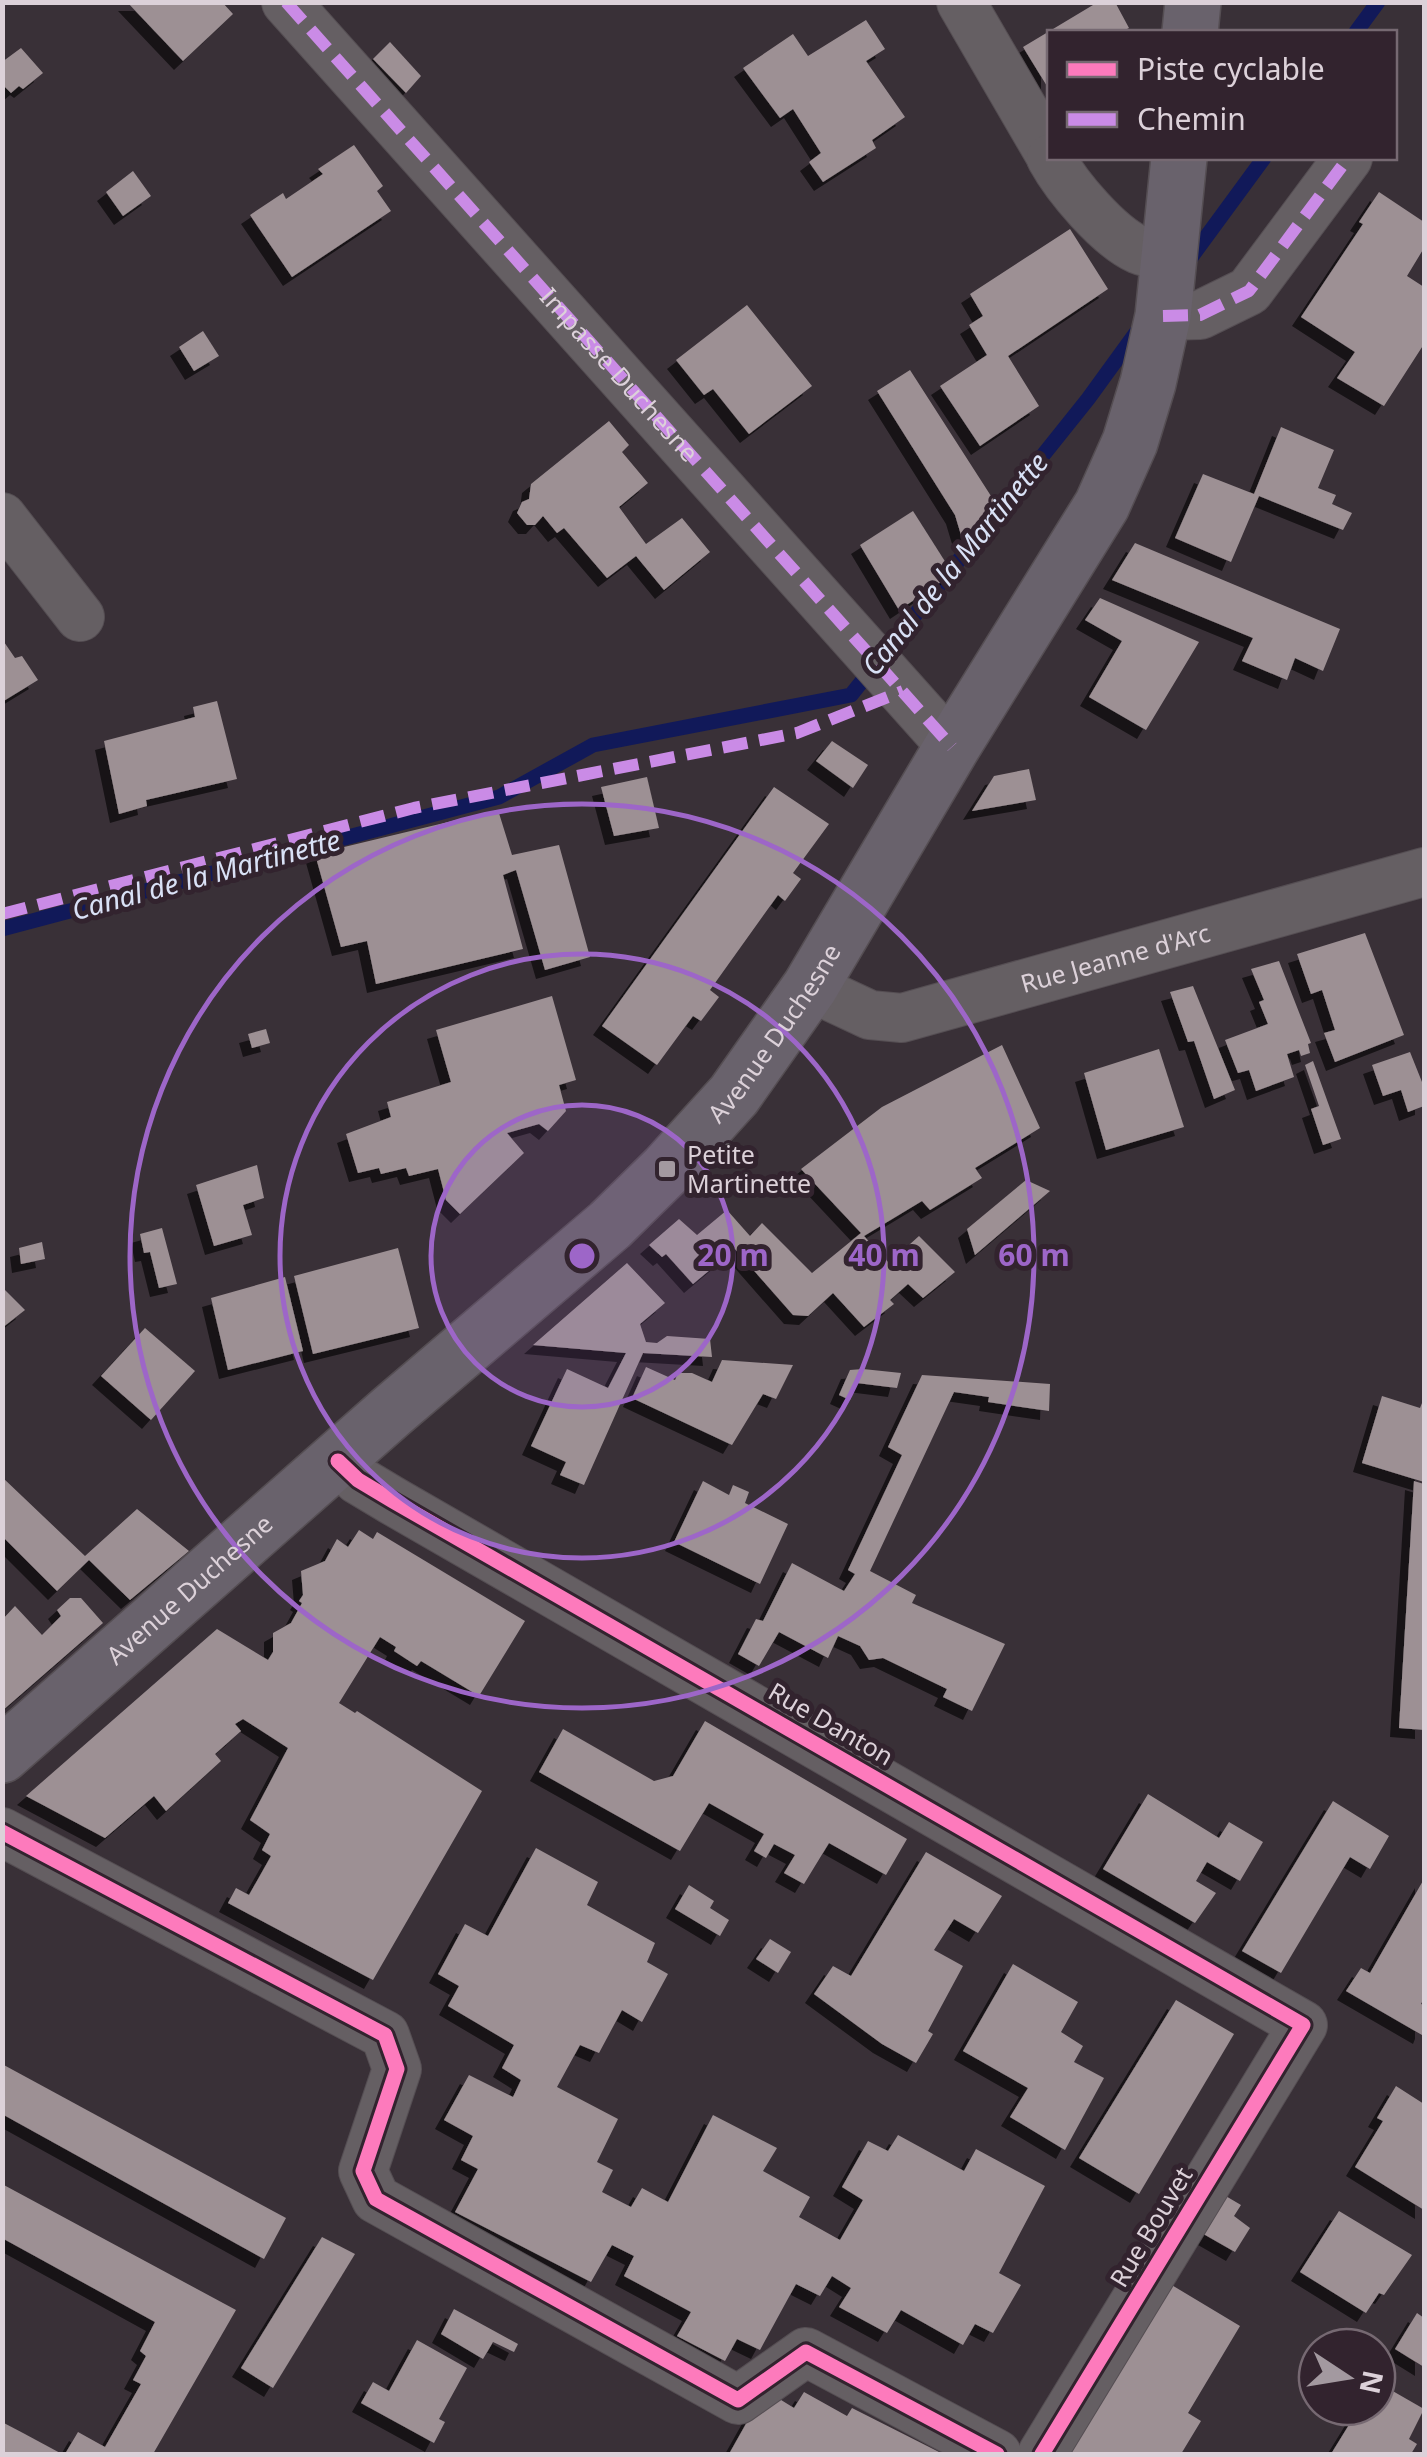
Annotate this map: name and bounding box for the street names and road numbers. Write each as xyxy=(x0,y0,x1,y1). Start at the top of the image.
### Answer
street label: Impasse Duchesne xyxy=(533,280,707,468)
street label: Rue Jeanne d'Arc xyxy=(1017,915,1214,1000)
street label: Avenue Duchesne xyxy=(699,937,848,1129)
street label: Avenue Duchesne xyxy=(98,1506,279,1671)
street label: Rue Danton xyxy=(763,1674,900,1773)
street label: Rue Bouvet xyxy=(1101,2160,1199,2293)

